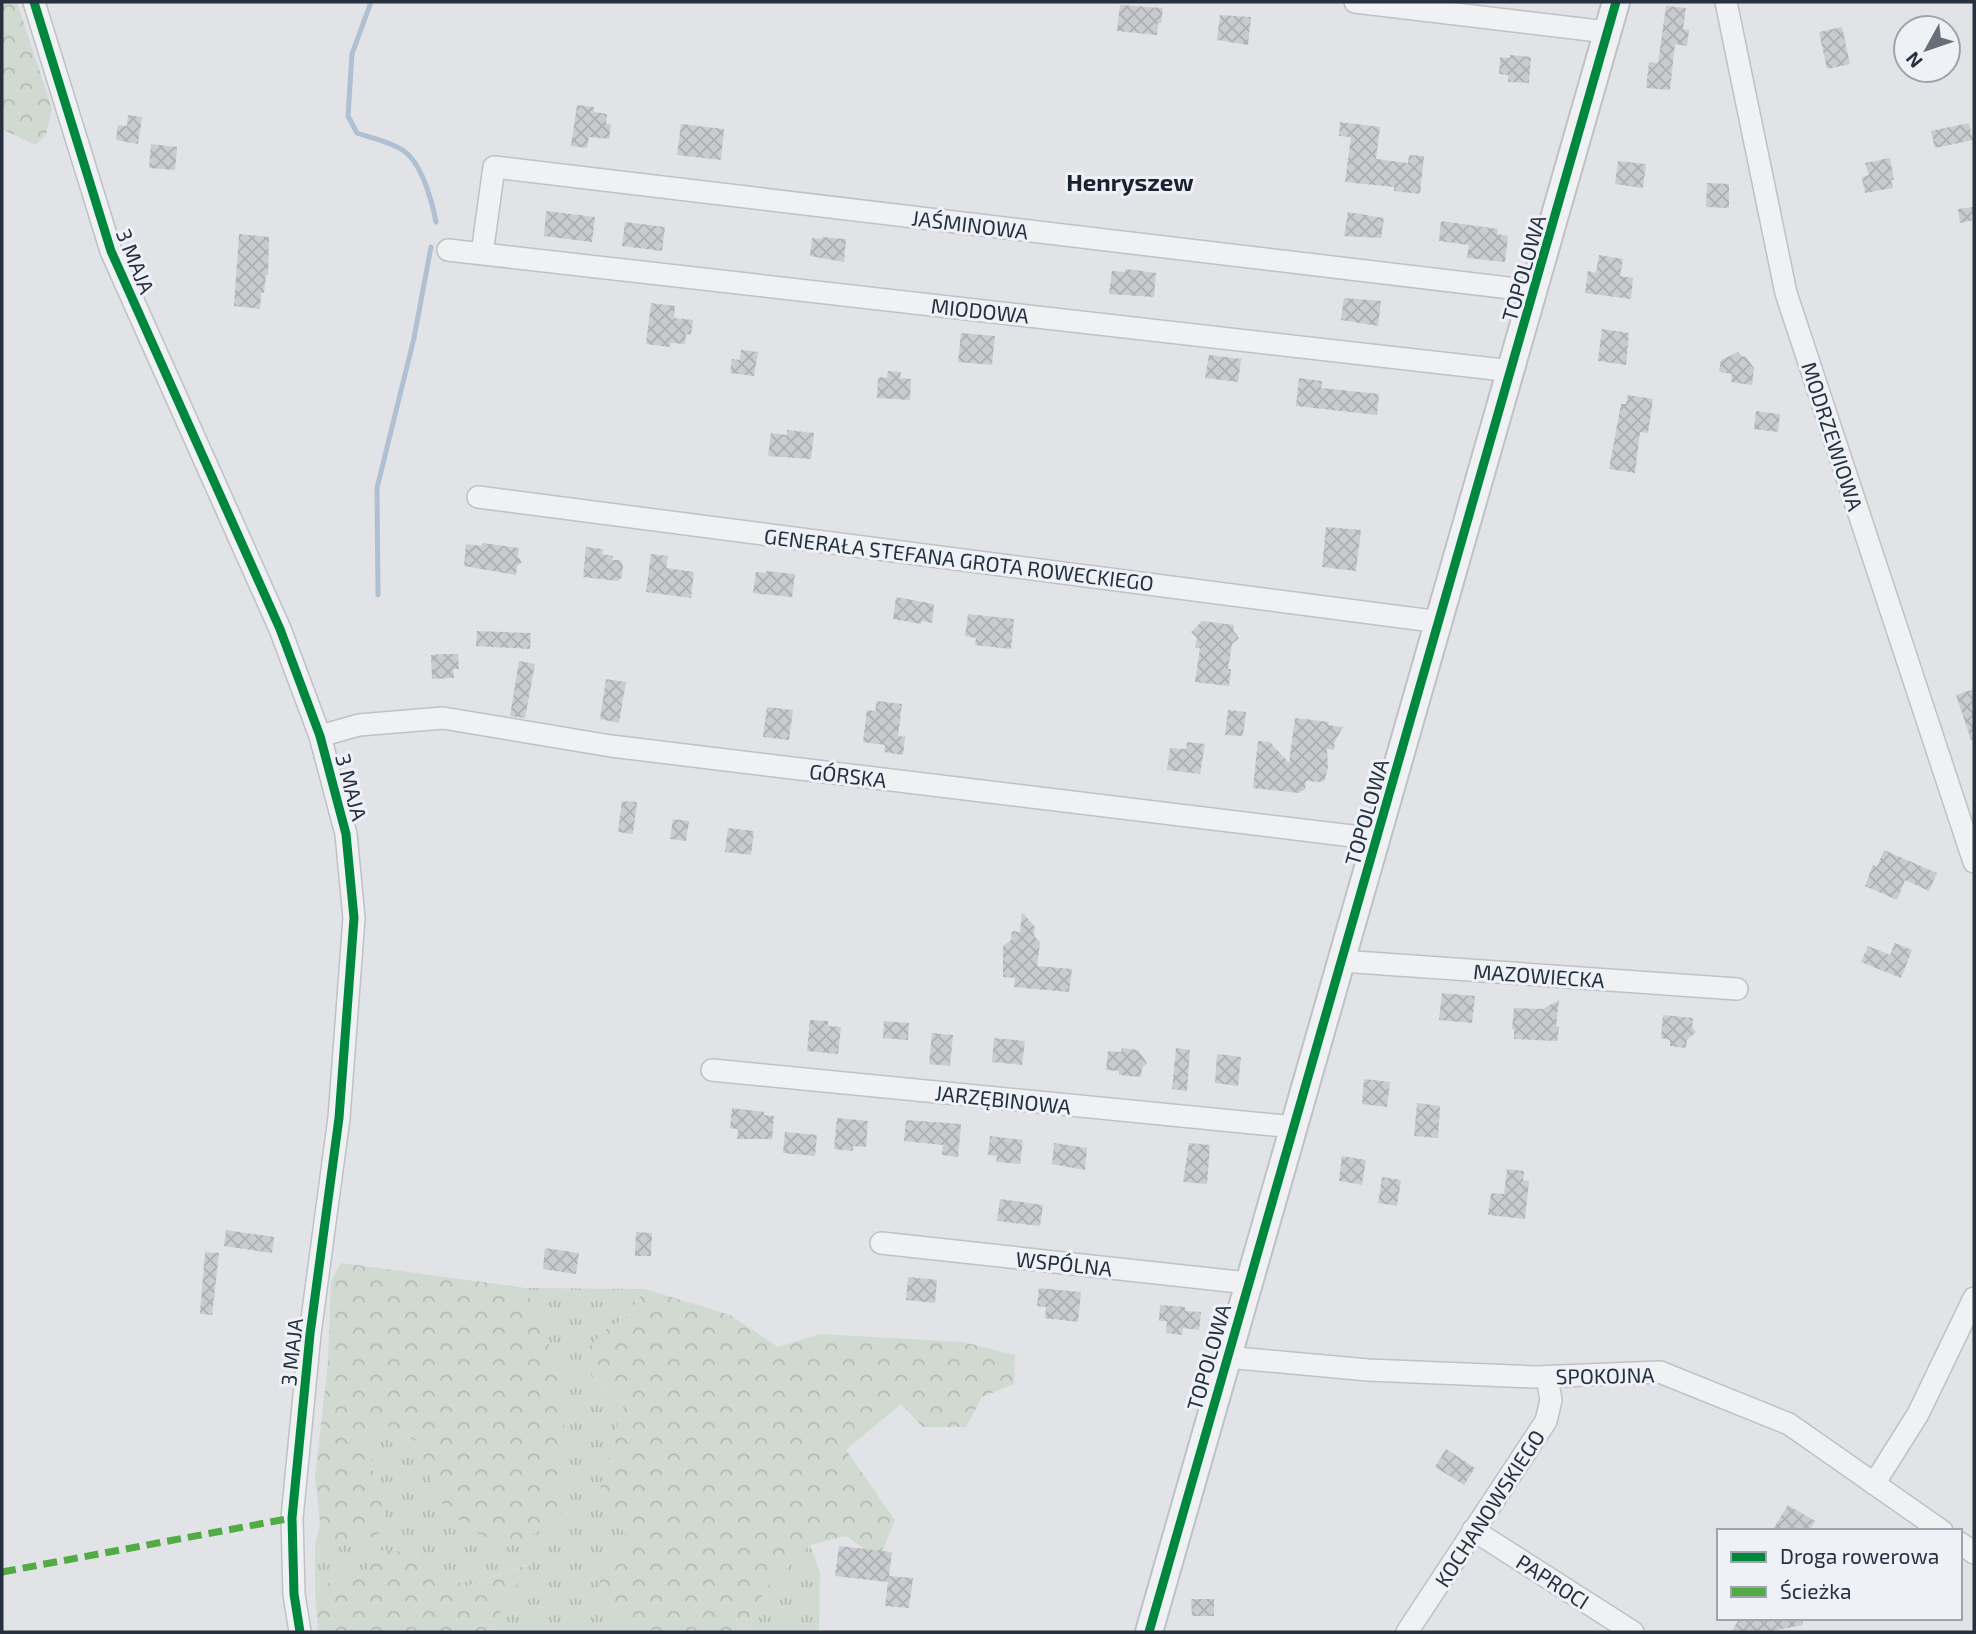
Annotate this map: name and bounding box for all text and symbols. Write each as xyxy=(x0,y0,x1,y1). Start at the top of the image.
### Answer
north arrow xyxy=(1892,14,1962,84)
text: N xyxy=(1900,48,1927,73)
district label: Henryszew xyxy=(1066,167,1194,196)
street label: JAŚMINOWA xyxy=(910,204,1030,244)
street label: TOPOLOWA xyxy=(1496,212,1550,324)
street label: 3 MAJA xyxy=(112,225,160,297)
street label: MIODOWA xyxy=(930,292,1030,328)
street label: MODRZEWIOWA xyxy=(1797,358,1869,514)
street label: GENERAŁA STEFANA GROTA ROWECKIEGO xyxy=(763,523,1155,595)
street label: 3 MAJA xyxy=(331,751,373,823)
street label: TOPOLOWA xyxy=(1339,756,1393,868)
street label: GÓRSKA xyxy=(808,758,888,792)
street label: MAZOWIECKA xyxy=(1472,958,1606,992)
street label: JARZĘBINOWA xyxy=(934,1079,1072,1119)
street label: WSPÓLNA xyxy=(1015,1246,1113,1280)
street label: TOPOLOWA xyxy=(1181,1301,1235,1413)
street label: 3 MAJA xyxy=(275,1317,307,1387)
street label: SPOKOJNA xyxy=(1555,1362,1655,1388)
street label: KOCHANOWSKIEGO xyxy=(1429,1425,1549,1591)
legend xyxy=(1717,1529,1962,1620)
text: Droga rowerowa xyxy=(1780,1543,1939,1568)
street label: PAPROCI xyxy=(1512,1548,1594,1614)
text: Ścieżka xyxy=(1780,1578,1851,1603)

